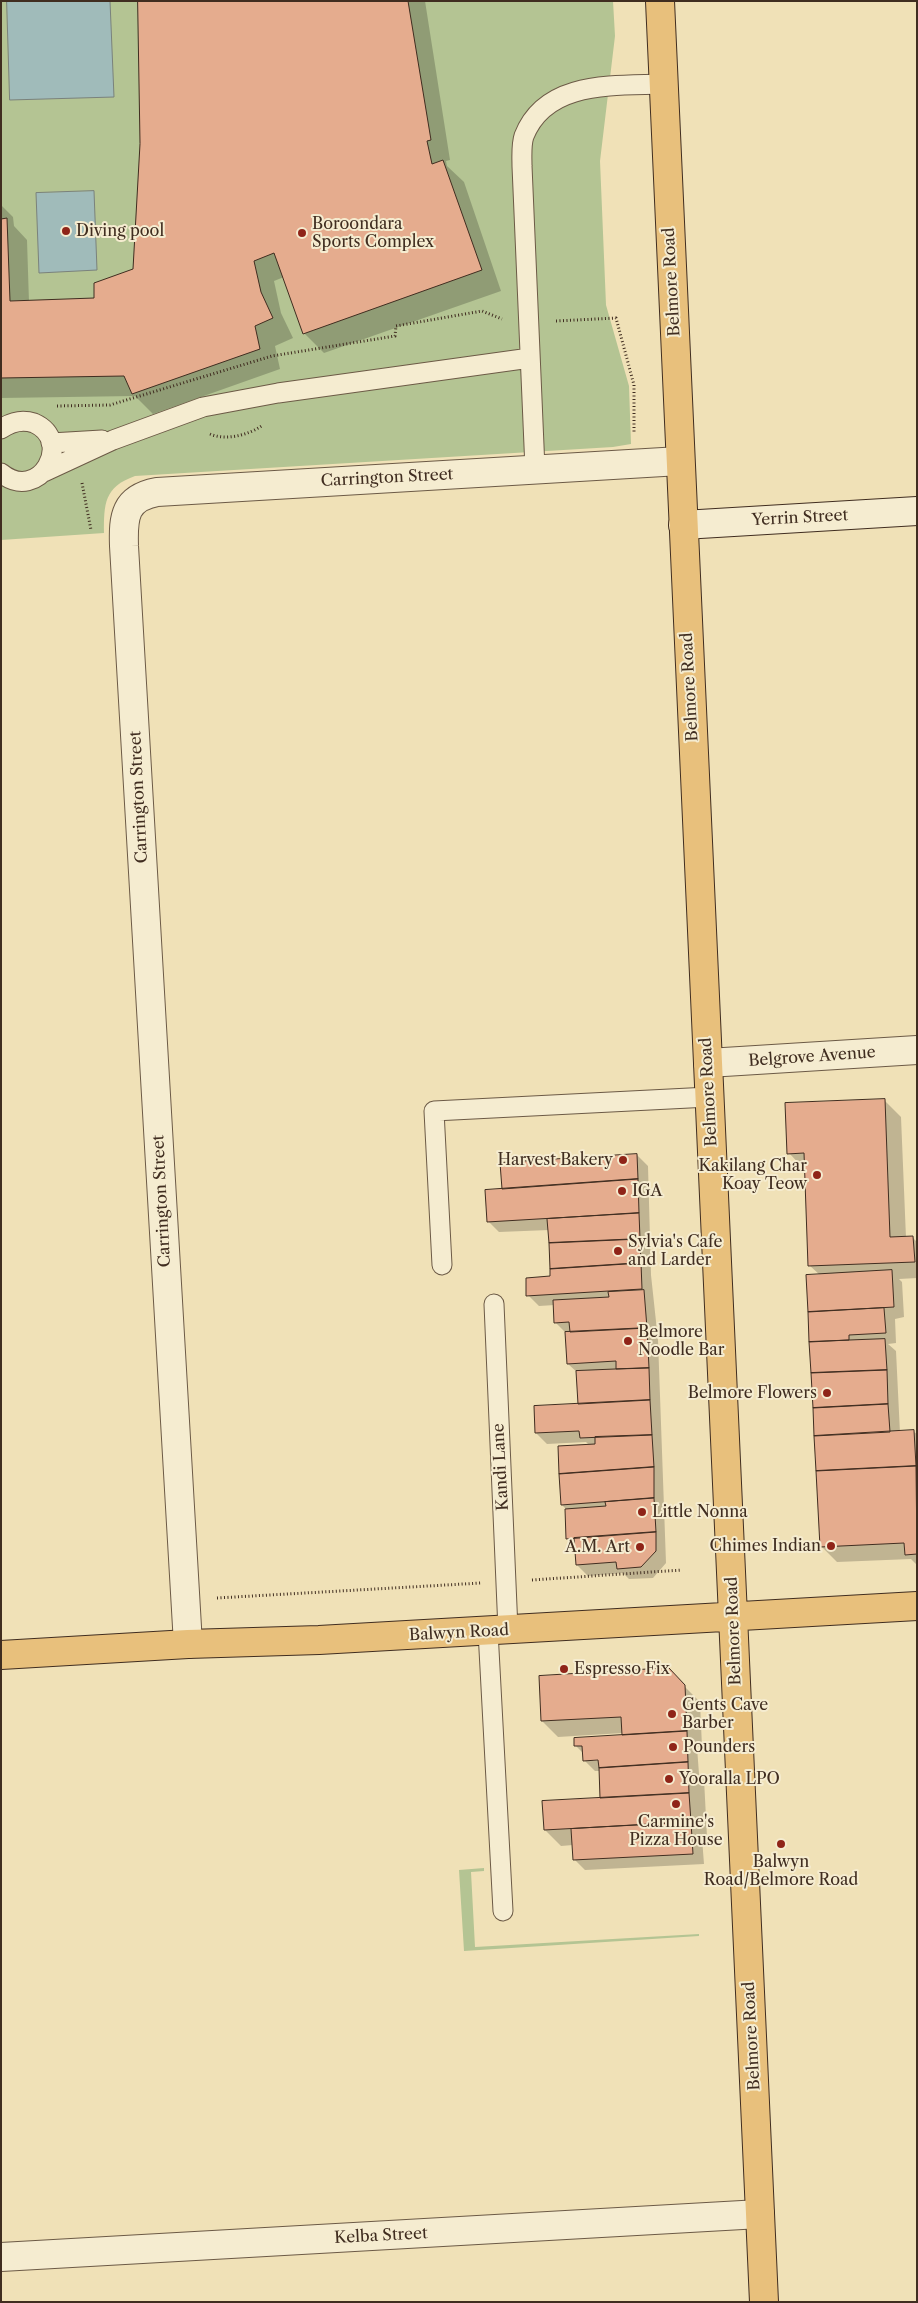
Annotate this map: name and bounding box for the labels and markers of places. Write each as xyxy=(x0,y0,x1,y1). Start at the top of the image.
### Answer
place label: Boroondara Sports Complex xyxy=(312,214,434,252)
place label: Diving pool xyxy=(76,221,164,241)
marker: Diving pool xyxy=(60,225,72,237)
marker: Boroondara Sports Complex xyxy=(296,227,308,239)
place label: Harvest Bakery xyxy=(497,1150,613,1170)
marker: Harvest Bakery xyxy=(617,1154,629,1166)
place label: Kakilang Char Koay Teow xyxy=(699,1156,807,1194)
marker: Kakilang Char Koay Teow xyxy=(811,1169,823,1181)
place label: IGA xyxy=(632,1181,662,1201)
marker: IGA xyxy=(616,1185,628,1197)
place label: Sylvia's Cafe and Larder xyxy=(628,1232,722,1270)
marker: Sylvia's Cafe and Larder xyxy=(612,1245,624,1257)
place label: Belmore Noodle Bar xyxy=(638,1322,724,1360)
marker: Belmore Noodle Bar xyxy=(622,1335,634,1347)
place label: Belmore Flowers xyxy=(688,1383,817,1403)
marker: Belmore Flowers xyxy=(821,1387,833,1399)
place label: Little Nonna xyxy=(652,1502,748,1522)
marker: Little Nonna xyxy=(636,1506,648,1518)
place label: Chimes Indian xyxy=(710,1536,821,1556)
place label: A.M. Art xyxy=(565,1537,630,1557)
marker: Chimes Indian xyxy=(825,1540,837,1552)
marker: A.M. Art xyxy=(634,1541,646,1553)
place label: Espresso Fix xyxy=(574,1659,670,1679)
marker: Espresso Fix xyxy=(558,1663,570,1675)
place label: Gents Cave Barber xyxy=(682,1695,768,1733)
marker: Gents Cave Barber xyxy=(666,1708,678,1720)
place label: Pounders xyxy=(683,1737,755,1757)
marker: Pounders xyxy=(667,1741,679,1753)
place label: Yooralla LPO xyxy=(679,1769,780,1789)
marker: Yooralla LPO xyxy=(663,1773,675,1785)
marker: Carmine's Pizza House xyxy=(670,1798,682,1810)
place label: Carmine's Pizza House xyxy=(629,1812,723,1850)
marker: Balwyn Road/Belmore Road xyxy=(775,1838,787,1850)
place label: Balwyn Road/Belmore Road xyxy=(704,1852,858,1890)

